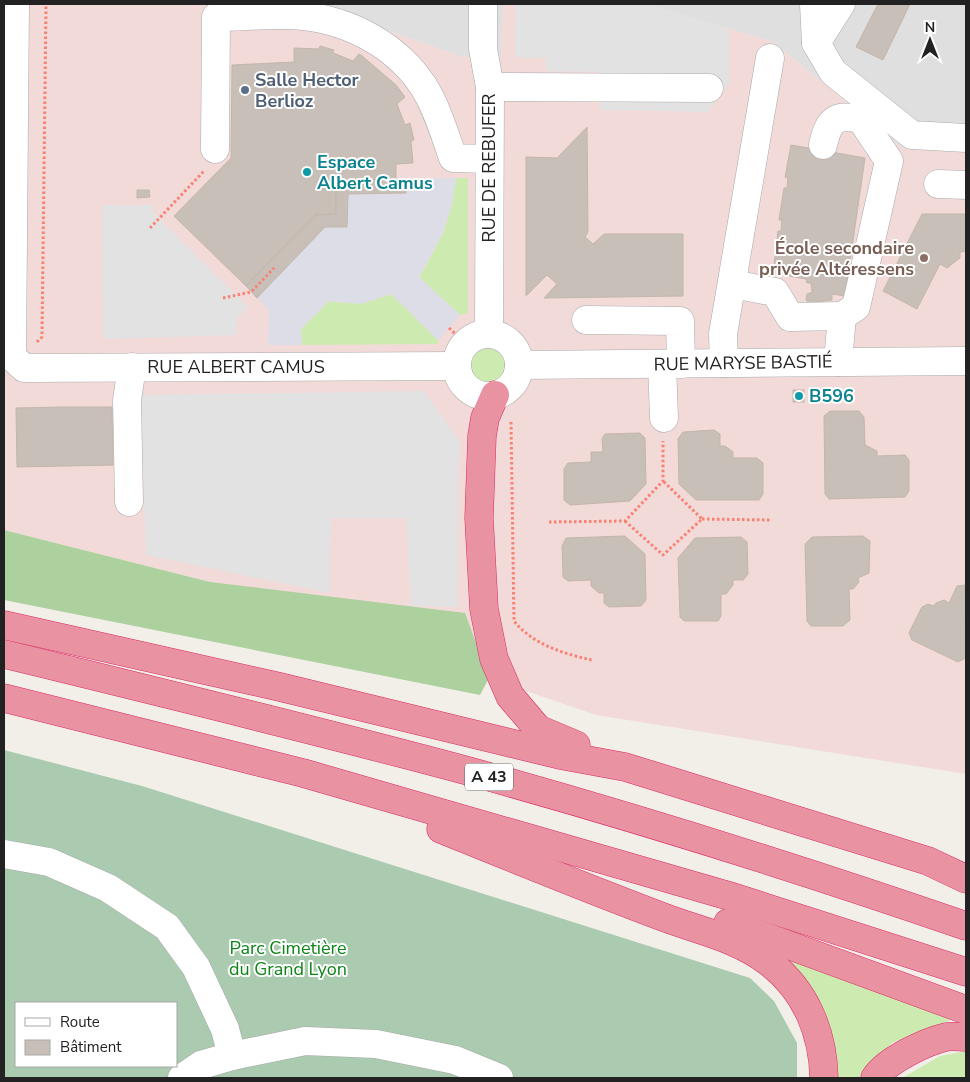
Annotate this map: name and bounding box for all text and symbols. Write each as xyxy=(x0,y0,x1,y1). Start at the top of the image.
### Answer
north arrow xyxy=(905,15,955,65)
text: N xyxy=(925,18,935,37)
place label: Salle Hector Berlioz xyxy=(255,68,359,113)
marker: Salle Hector Berlioz xyxy=(239,84,251,96)
street label: RUE DE REBUFER xyxy=(477,94,501,242)
place label: Espace Albert Camus xyxy=(317,150,433,195)
marker: Espace Albert Camus xyxy=(301,166,313,178)
place label: École secondaire privée Altéressens xyxy=(759,236,914,281)
marker: École secondaire privée Altéressens xyxy=(918,252,930,264)
street label: RUE MARYSE BASTIÉ xyxy=(653,349,833,377)
street label: RUE ALBERT CAMUS xyxy=(147,355,325,379)
place label: B596 xyxy=(809,384,854,408)
marker: B596 xyxy=(793,390,805,402)
road number: A 43 xyxy=(465,764,513,790)
park label: Parc Cimetière du Grand Lyon xyxy=(229,936,347,981)
legend xyxy=(15,1002,178,1067)
text: Route xyxy=(60,1012,100,1032)
text: Bâtiment xyxy=(60,1037,122,1057)

